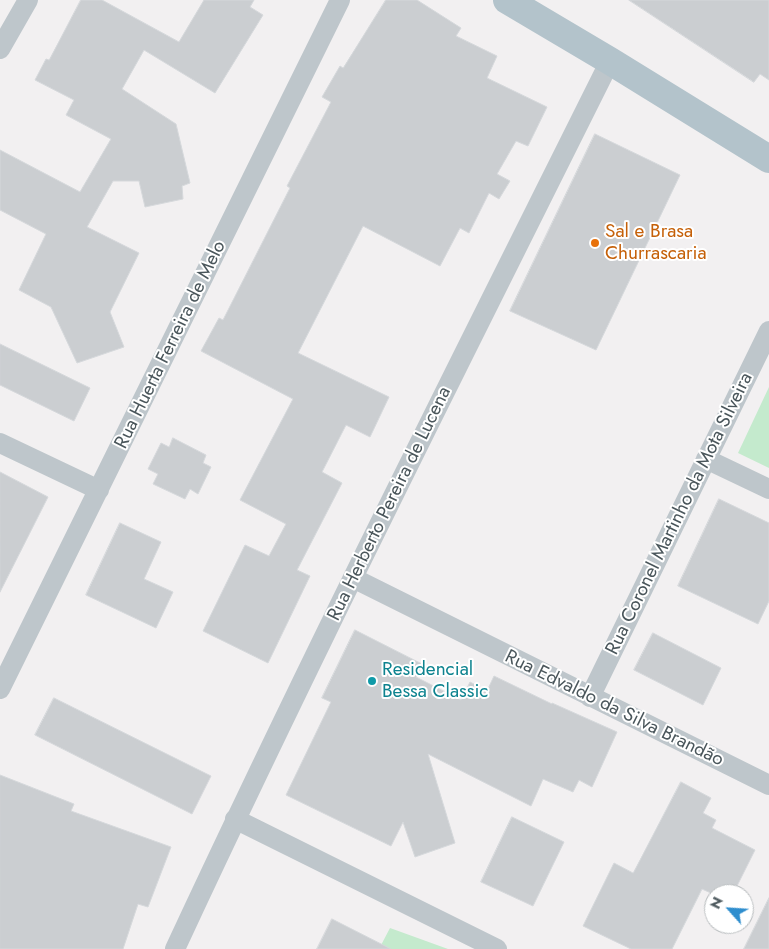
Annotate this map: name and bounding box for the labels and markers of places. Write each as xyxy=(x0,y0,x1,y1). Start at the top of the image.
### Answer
place label: Sal e Brasa Churrascaria xyxy=(605,221,707,265)
marker: Sal e Brasa Churrascaria xyxy=(589,237,601,249)
place label: Residencial Bessa Classic xyxy=(382,659,488,703)
marker: Residencial Bessa Classic xyxy=(366,675,378,687)

